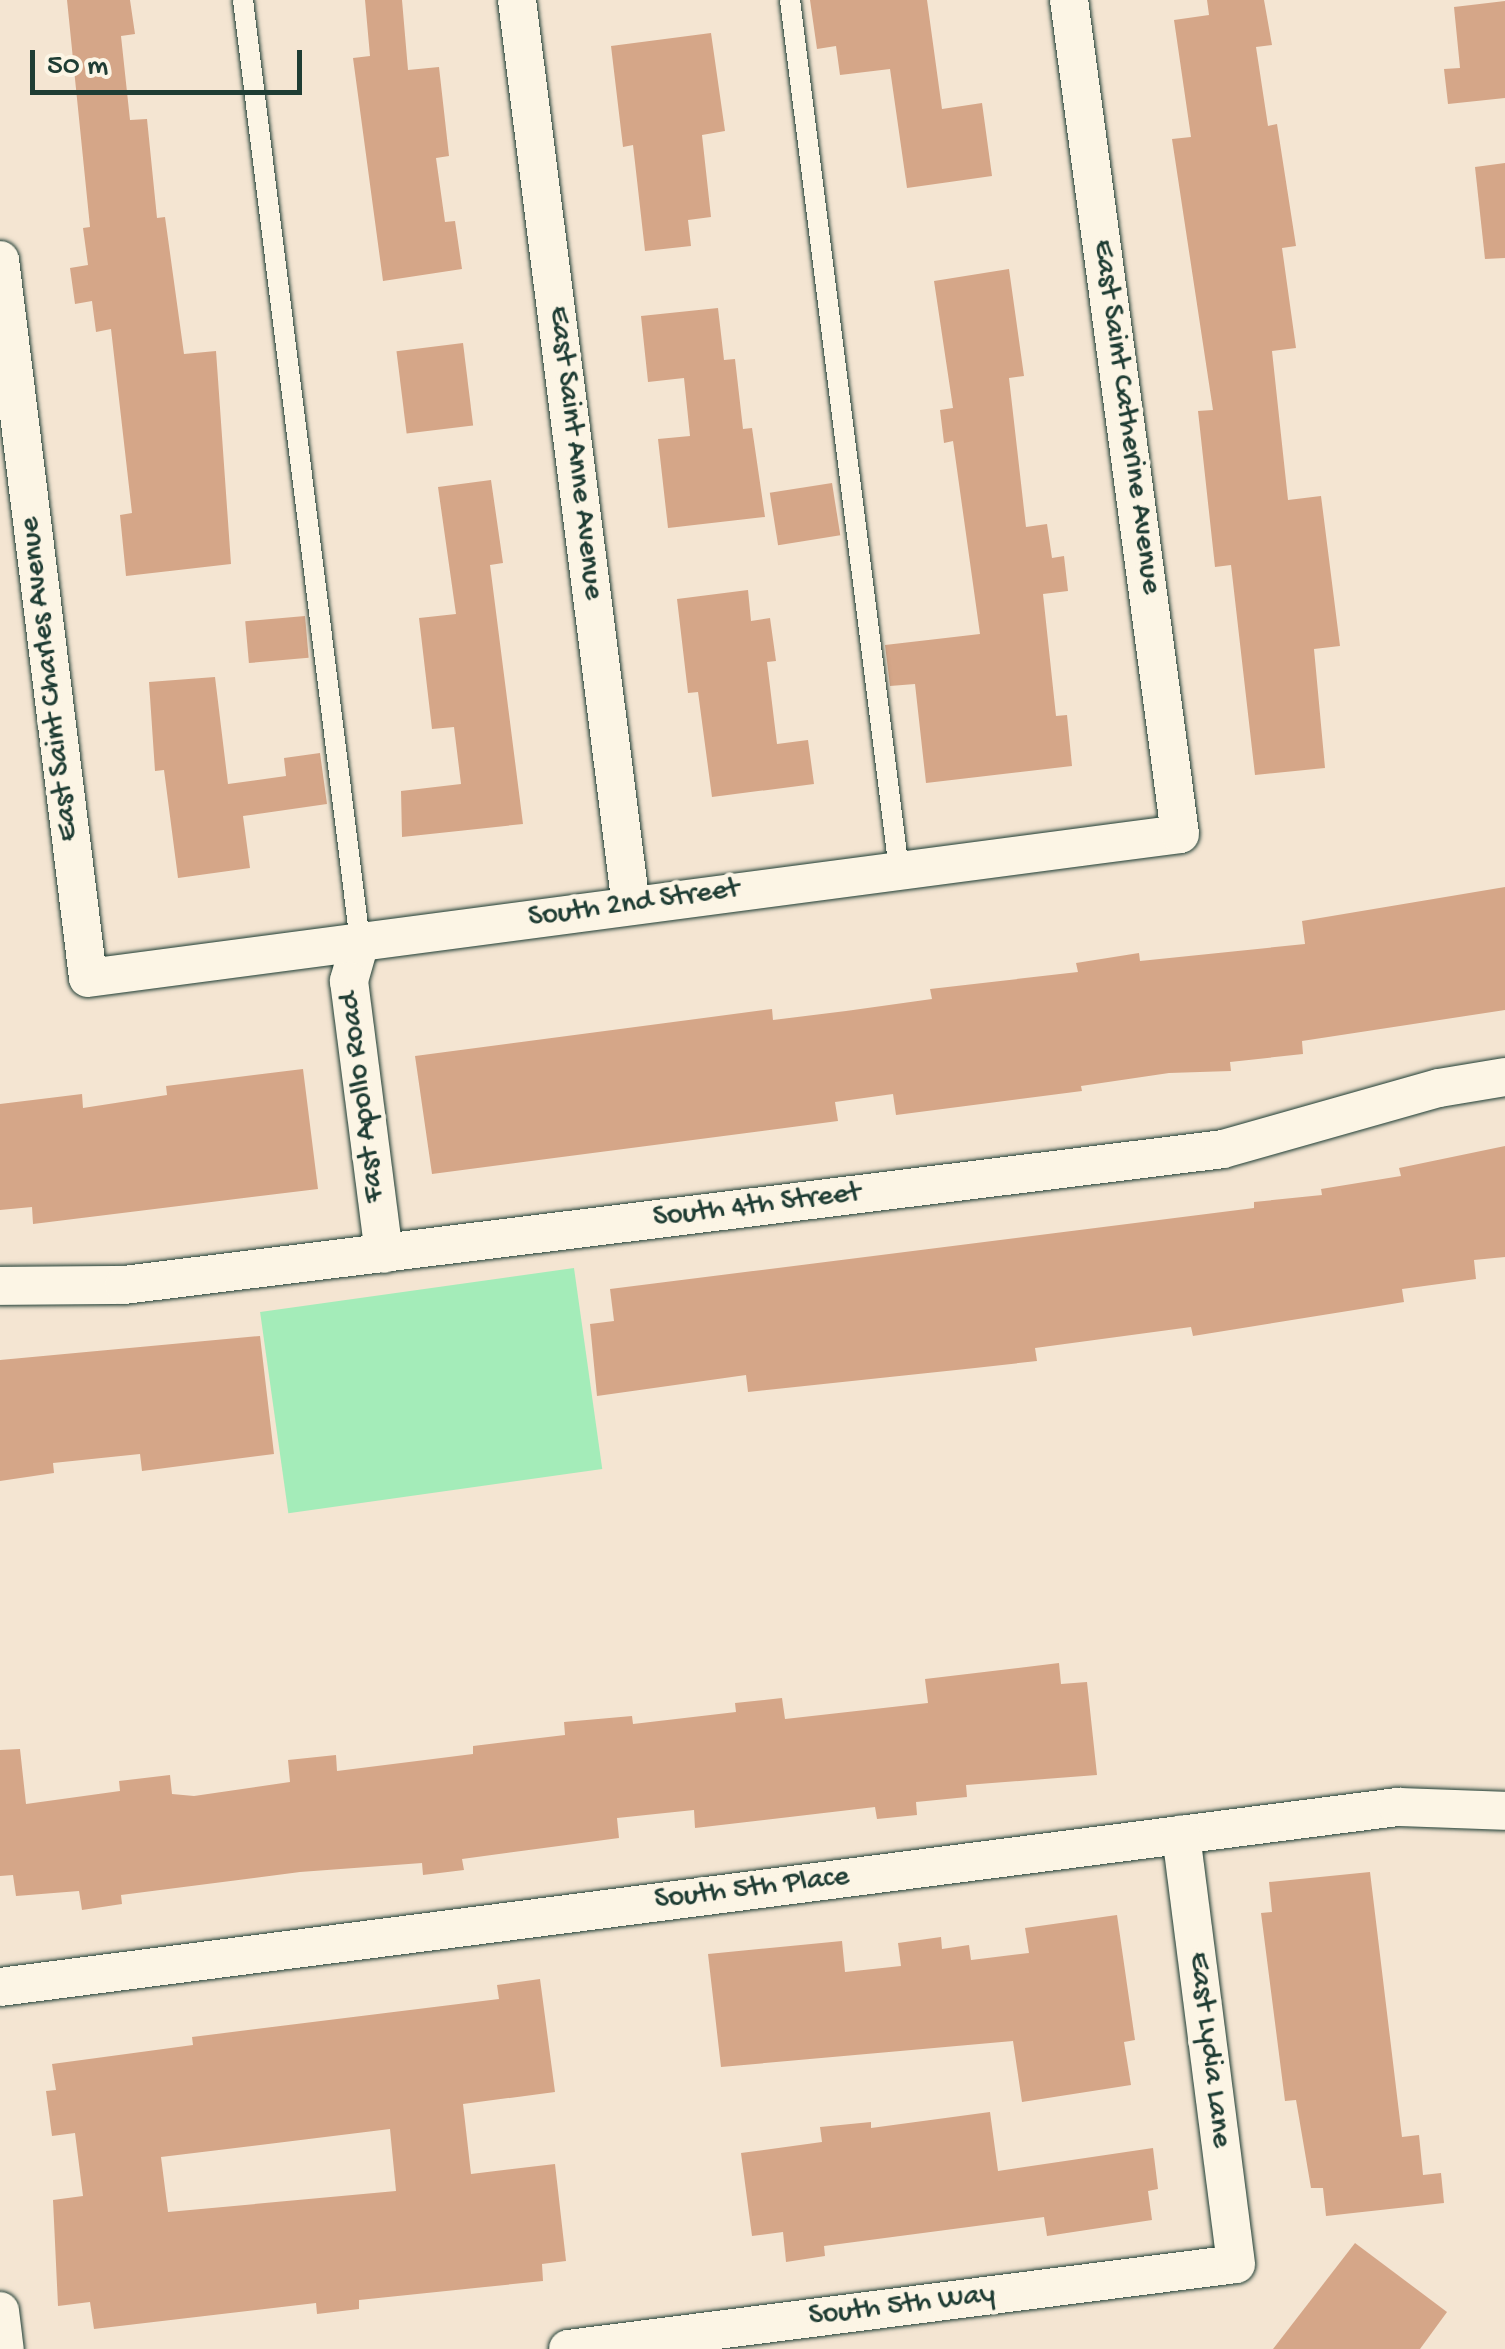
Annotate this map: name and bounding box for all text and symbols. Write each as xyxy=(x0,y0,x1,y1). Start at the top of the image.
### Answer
scale bar xyxy=(35,30,308,92)
text: 50 m xyxy=(47,50,108,85)
street label: East Saint Catherine Avenue xyxy=(1082,238,1168,596)
street label: East Saint Anne Avenue xyxy=(538,304,610,602)
street label: East Saint Charles Avenue xyxy=(13,515,89,843)
street label: South 2nd Street xyxy=(526,872,742,938)
street label: Fast Apollo Road xyxy=(333,990,395,1204)
street label: South 4th Street xyxy=(651,1176,863,1238)
street label: South 5th Place xyxy=(653,1860,851,1920)
street label: East Lydia Lane xyxy=(1178,1950,1238,2150)
street label: South 5th Way xyxy=(807,2278,997,2336)

